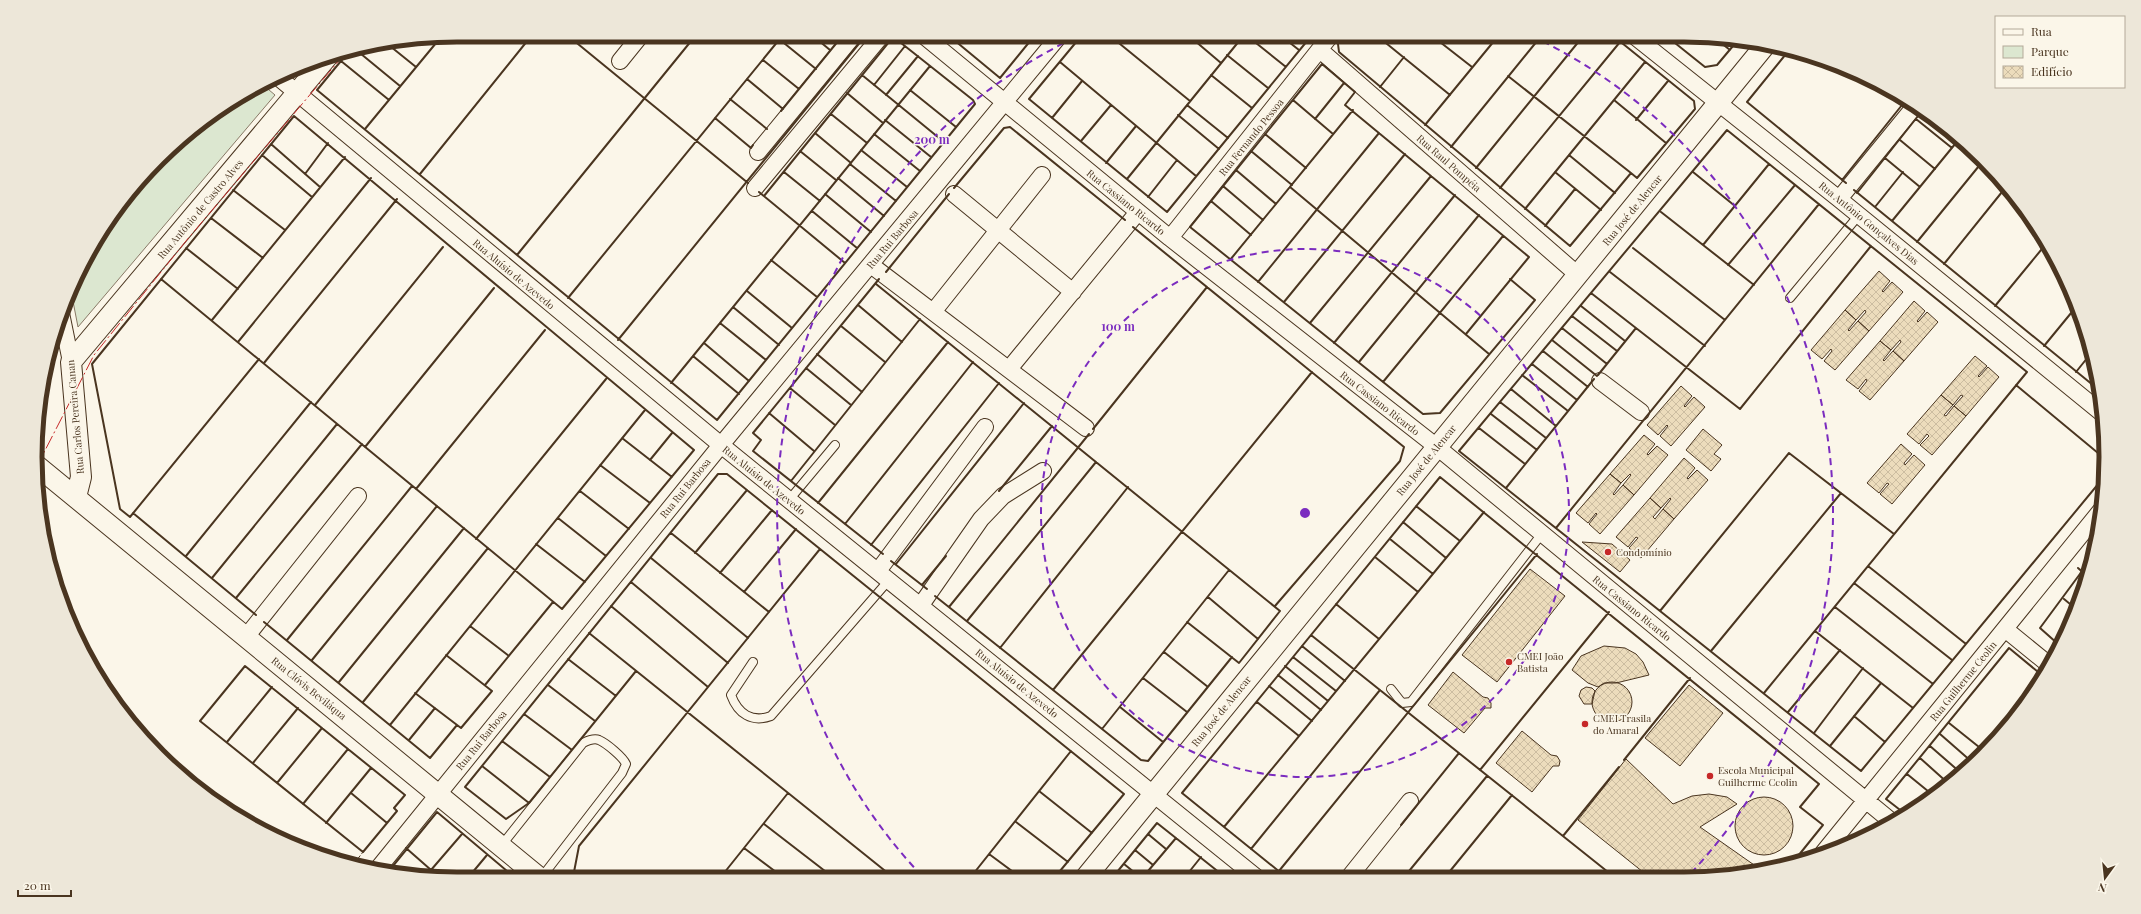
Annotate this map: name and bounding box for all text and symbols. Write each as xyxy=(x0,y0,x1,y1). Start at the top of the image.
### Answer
legend xyxy=(1995,16,2125,88)
text: Rua xyxy=(2031,23,2052,39)
text: Parque xyxy=(2031,43,2069,59)
text: Edifício xyxy=(2031,63,2073,79)
street label: Rua Fernando Pessoa xyxy=(1216,95,1287,179)
text: 200 m xyxy=(914,131,950,147)
street label: Rua Raul Pompéia xyxy=(1414,131,1484,195)
street label: Rua Antônio de Castro Alves xyxy=(154,156,246,262)
street label: Rua Cassiano Ricardo xyxy=(1084,166,1169,238)
street label: Rua José de Alencar xyxy=(1599,171,1665,248)
street label: Rua Antônio Gonçalves Dias xyxy=(1816,178,1922,268)
street label: Rua Rui Barbosa xyxy=(863,206,921,272)
street label: Rua Aluísio de Azevedo xyxy=(470,236,558,313)
text: 100 m xyxy=(1101,318,1135,334)
street label: Rua Carlos Pereira Canan xyxy=(63,359,87,475)
street label: Rua Cassiano Ricardo xyxy=(1337,368,1423,439)
street label: Rua José de Alencar xyxy=(1393,421,1459,498)
street label: Rua Aluísio de Azevedo xyxy=(720,442,809,518)
street label: Rua Rui Barbosa xyxy=(656,455,714,521)
centre of rings xyxy=(1298,506,1312,520)
place label: Condomínio xyxy=(1616,545,1672,559)
marker: Condomínio xyxy=(1603,547,1613,557)
street label: Rua Cassiano Ricardo xyxy=(1590,572,1675,644)
street label: Rua Guilherme Ceolin xyxy=(1926,638,2000,724)
street label: Rua Aluísio de Azevedo xyxy=(973,645,1062,721)
place label: CMEI João Batista xyxy=(1517,649,1564,675)
street label: Rua Clóvis Beviláqua xyxy=(269,653,349,723)
marker: CMEI João Batista xyxy=(1504,657,1514,667)
street label: Rua José de Alencar xyxy=(1188,672,1254,749)
street label: Rua Rui Barbosa xyxy=(452,707,510,773)
place label: CMEI Trasila do Amaral xyxy=(1593,711,1651,737)
marker: CMEI Trasila do Amaral xyxy=(1580,719,1590,729)
place label: Escola Municipal Guilherme Ceolin xyxy=(1718,763,1798,789)
marker: Escola Municipal Guilherme Ceolin xyxy=(1705,771,1715,781)
north arrow xyxy=(2085,858,2125,898)
scale bar xyxy=(18,872,71,898)
text: 20 m xyxy=(24,877,51,893)
text: N xyxy=(2096,880,2108,896)

